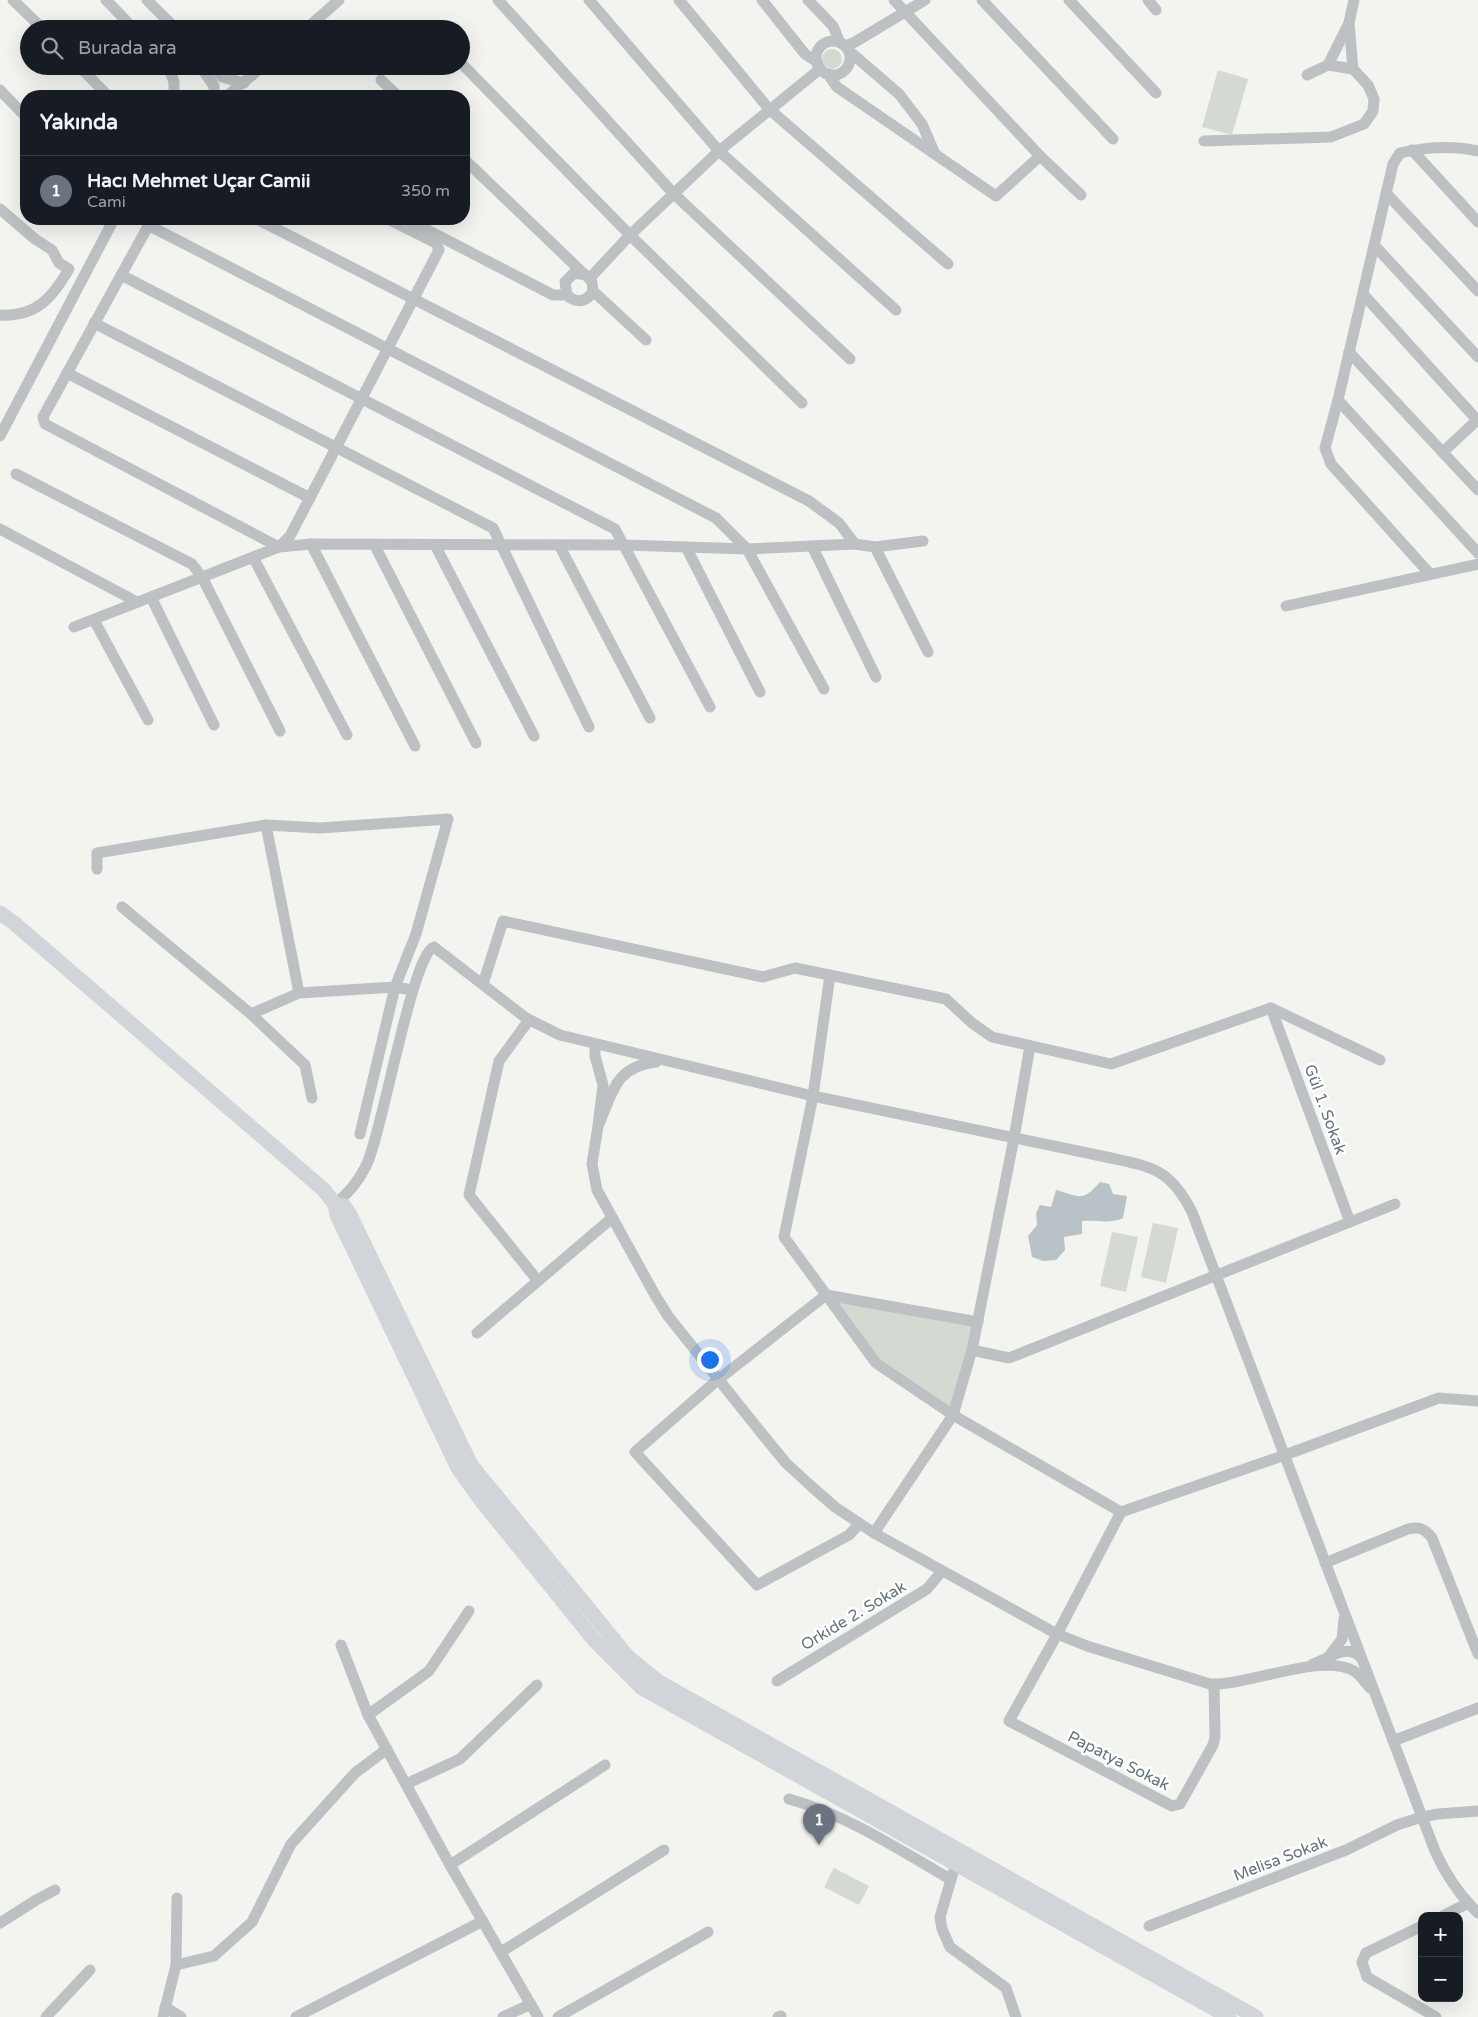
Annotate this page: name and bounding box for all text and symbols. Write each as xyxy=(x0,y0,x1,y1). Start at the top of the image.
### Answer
search box xyxy=(20,20,470,75)
icon: search xyxy=(38,34,66,62)
text: Burada ara xyxy=(78,37,177,59)
text: Yakında xyxy=(40,110,118,135)
text: Hacı Mehmet Uçar Camii xyxy=(87,170,311,192)
text: 1 xyxy=(51,181,61,201)
text: 350 m xyxy=(401,181,450,201)
text: Cami xyxy=(87,192,126,212)
street label: Gül 1. Sokak xyxy=(1300,1062,1351,1157)
your location xyxy=(697,1347,723,1373)
street label: Orkide 2. Sokak xyxy=(797,1576,910,1655)
street label: Papatya Sokak xyxy=(1064,1727,1173,1795)
pin: 1 xyxy=(803,1804,835,1845)
street label: Melisa Sokak xyxy=(1231,1832,1330,1886)
map controls xyxy=(1418,1912,1463,2002)
button: + xyxy=(1418,1912,1463,1957)
button: − xyxy=(1418,1957,1463,2002)

